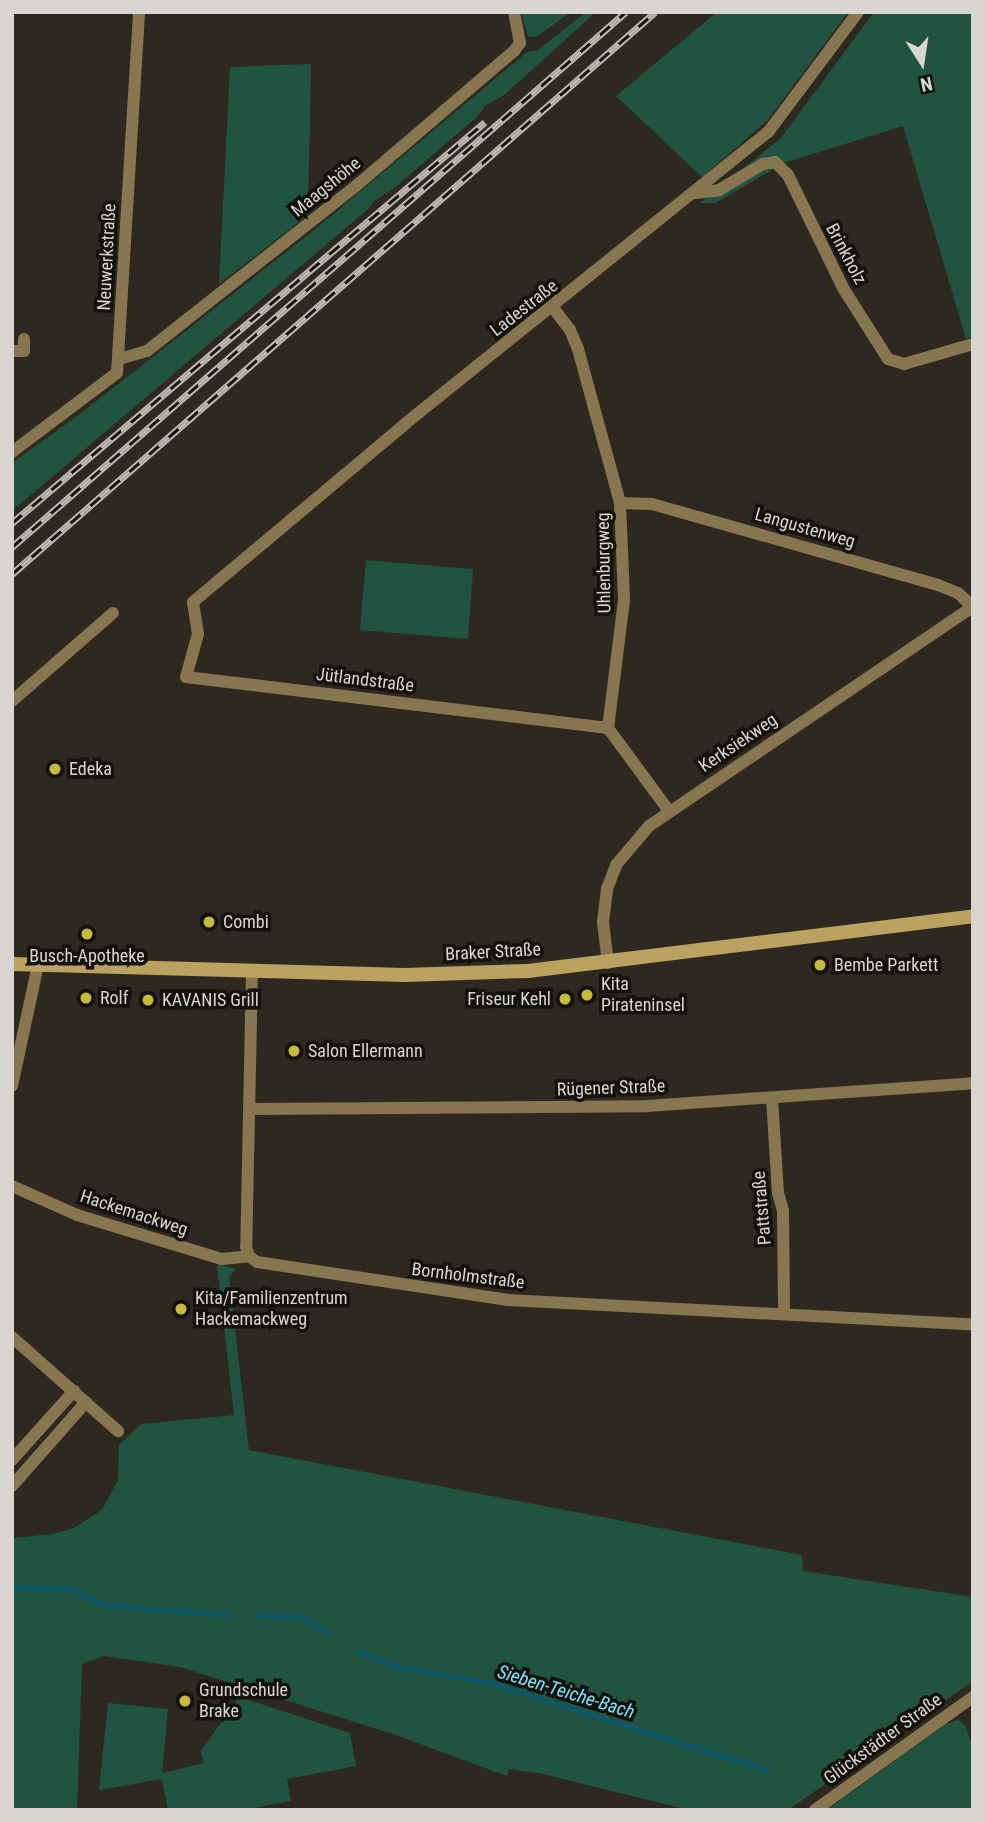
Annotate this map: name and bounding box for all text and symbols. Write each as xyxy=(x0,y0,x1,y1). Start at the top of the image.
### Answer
north arrow xyxy=(887,28,957,98)
text: N xyxy=(918,72,935,96)
street label: Maagshöhe xyxy=(287,153,365,221)
street label: Neuwerkstraße xyxy=(93,203,121,311)
street label: Brinkholz xyxy=(821,220,871,288)
street label: Ladestraße xyxy=(486,275,562,341)
street label: Langustenweg xyxy=(752,503,858,553)
street label: Uhlenburgweg xyxy=(592,512,616,614)
street label: Jütlandstraße xyxy=(315,663,415,697)
street label: Kerksiekweg xyxy=(695,709,781,777)
place label: Edeka xyxy=(69,758,112,780)
marker: Edeka xyxy=(47,761,63,777)
place label: Combi xyxy=(223,911,269,933)
marker: Combi xyxy=(201,914,217,930)
marker: Busch-Apotheke xyxy=(79,926,95,942)
street label: Braker Straße xyxy=(445,939,541,965)
place label: Busch-Apotheke xyxy=(29,945,145,967)
place label: Bembe Parkett xyxy=(834,954,938,976)
marker: Bembe Parkett xyxy=(812,957,828,973)
place label: Kita Pirateninsel xyxy=(601,974,685,1016)
place label: Rolf xyxy=(100,987,128,1009)
marker: Kita Pirateninsel xyxy=(579,987,595,1003)
place label: Friseur Kehl xyxy=(467,988,551,1010)
place label: KAVANIS Grill xyxy=(162,989,259,1011)
marker: Rolf xyxy=(78,990,94,1006)
marker: Friseur Kehl xyxy=(557,991,573,1007)
marker: KAVANIS Grill xyxy=(140,992,156,1008)
place label: Salon Ellermann xyxy=(308,1040,423,1062)
marker: Salon Ellermann xyxy=(286,1043,302,1059)
street label: Rügener Straße xyxy=(556,1075,666,1101)
street label: Pattstraße xyxy=(748,1170,776,1246)
street label: Hackemackweg xyxy=(77,1185,191,1241)
street label: Bornholmstraße xyxy=(410,1258,526,1294)
place label: Kita/Familienzentrum Hackemackweg xyxy=(195,1288,348,1330)
marker: Kita/Familienzentrum Hackemackweg xyxy=(173,1301,189,1317)
water label: Sieben-Teiche-Bach xyxy=(495,1660,637,1724)
place label: Grundschule Brake xyxy=(199,1680,288,1722)
street label: Glückstädter Straße xyxy=(820,1689,946,1789)
marker: Grundschule Brake xyxy=(177,1693,193,1709)

